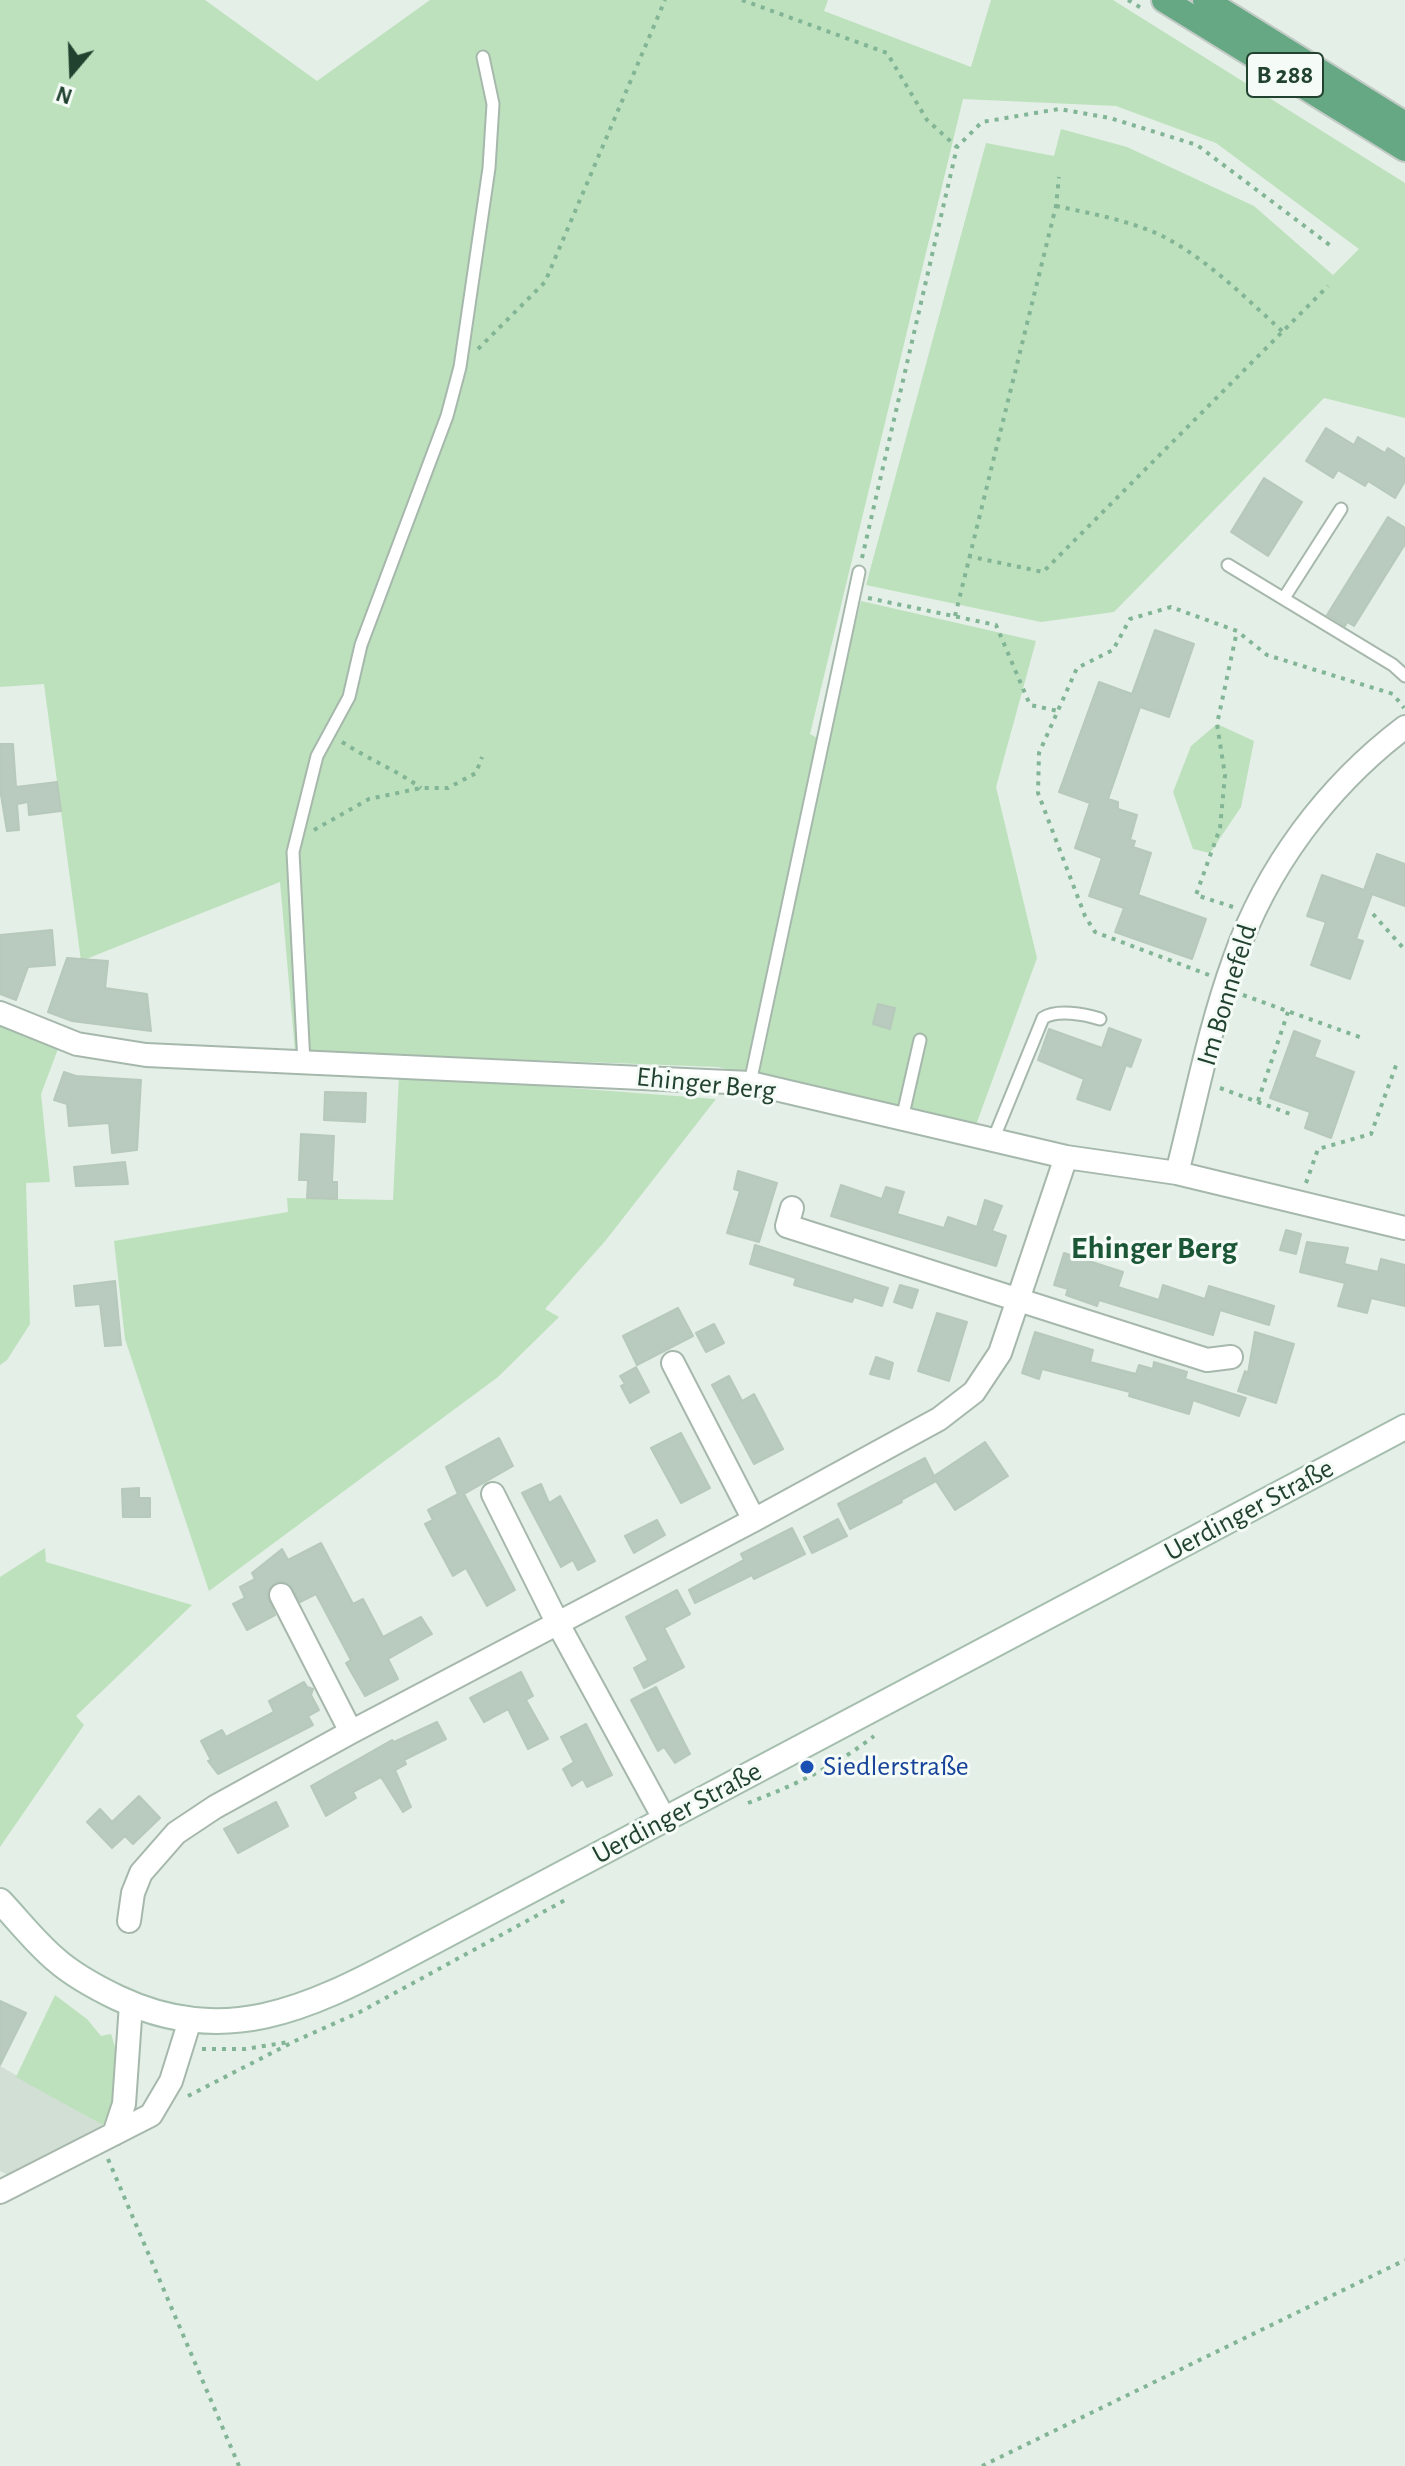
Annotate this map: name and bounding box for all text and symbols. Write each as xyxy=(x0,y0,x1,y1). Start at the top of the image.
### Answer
north arrow xyxy=(32,32,112,112)
road number: B 288 xyxy=(1247,53,1323,97)
text: N xyxy=(53,82,75,108)
street label: Im Bonnefeld xyxy=(1190,920,1264,1070)
street label: Ehinger Berg xyxy=(635,1060,777,1108)
district label: Ehinger Berg xyxy=(1071,1229,1237,1267)
street label: Uerdinger Straße xyxy=(1159,1451,1339,1569)
place label: Siedlerstraße xyxy=(823,1750,969,1784)
street label: Uerdinger Straße xyxy=(587,1754,767,1872)
marker: Siedlerstraße xyxy=(798,1758,816,1776)

